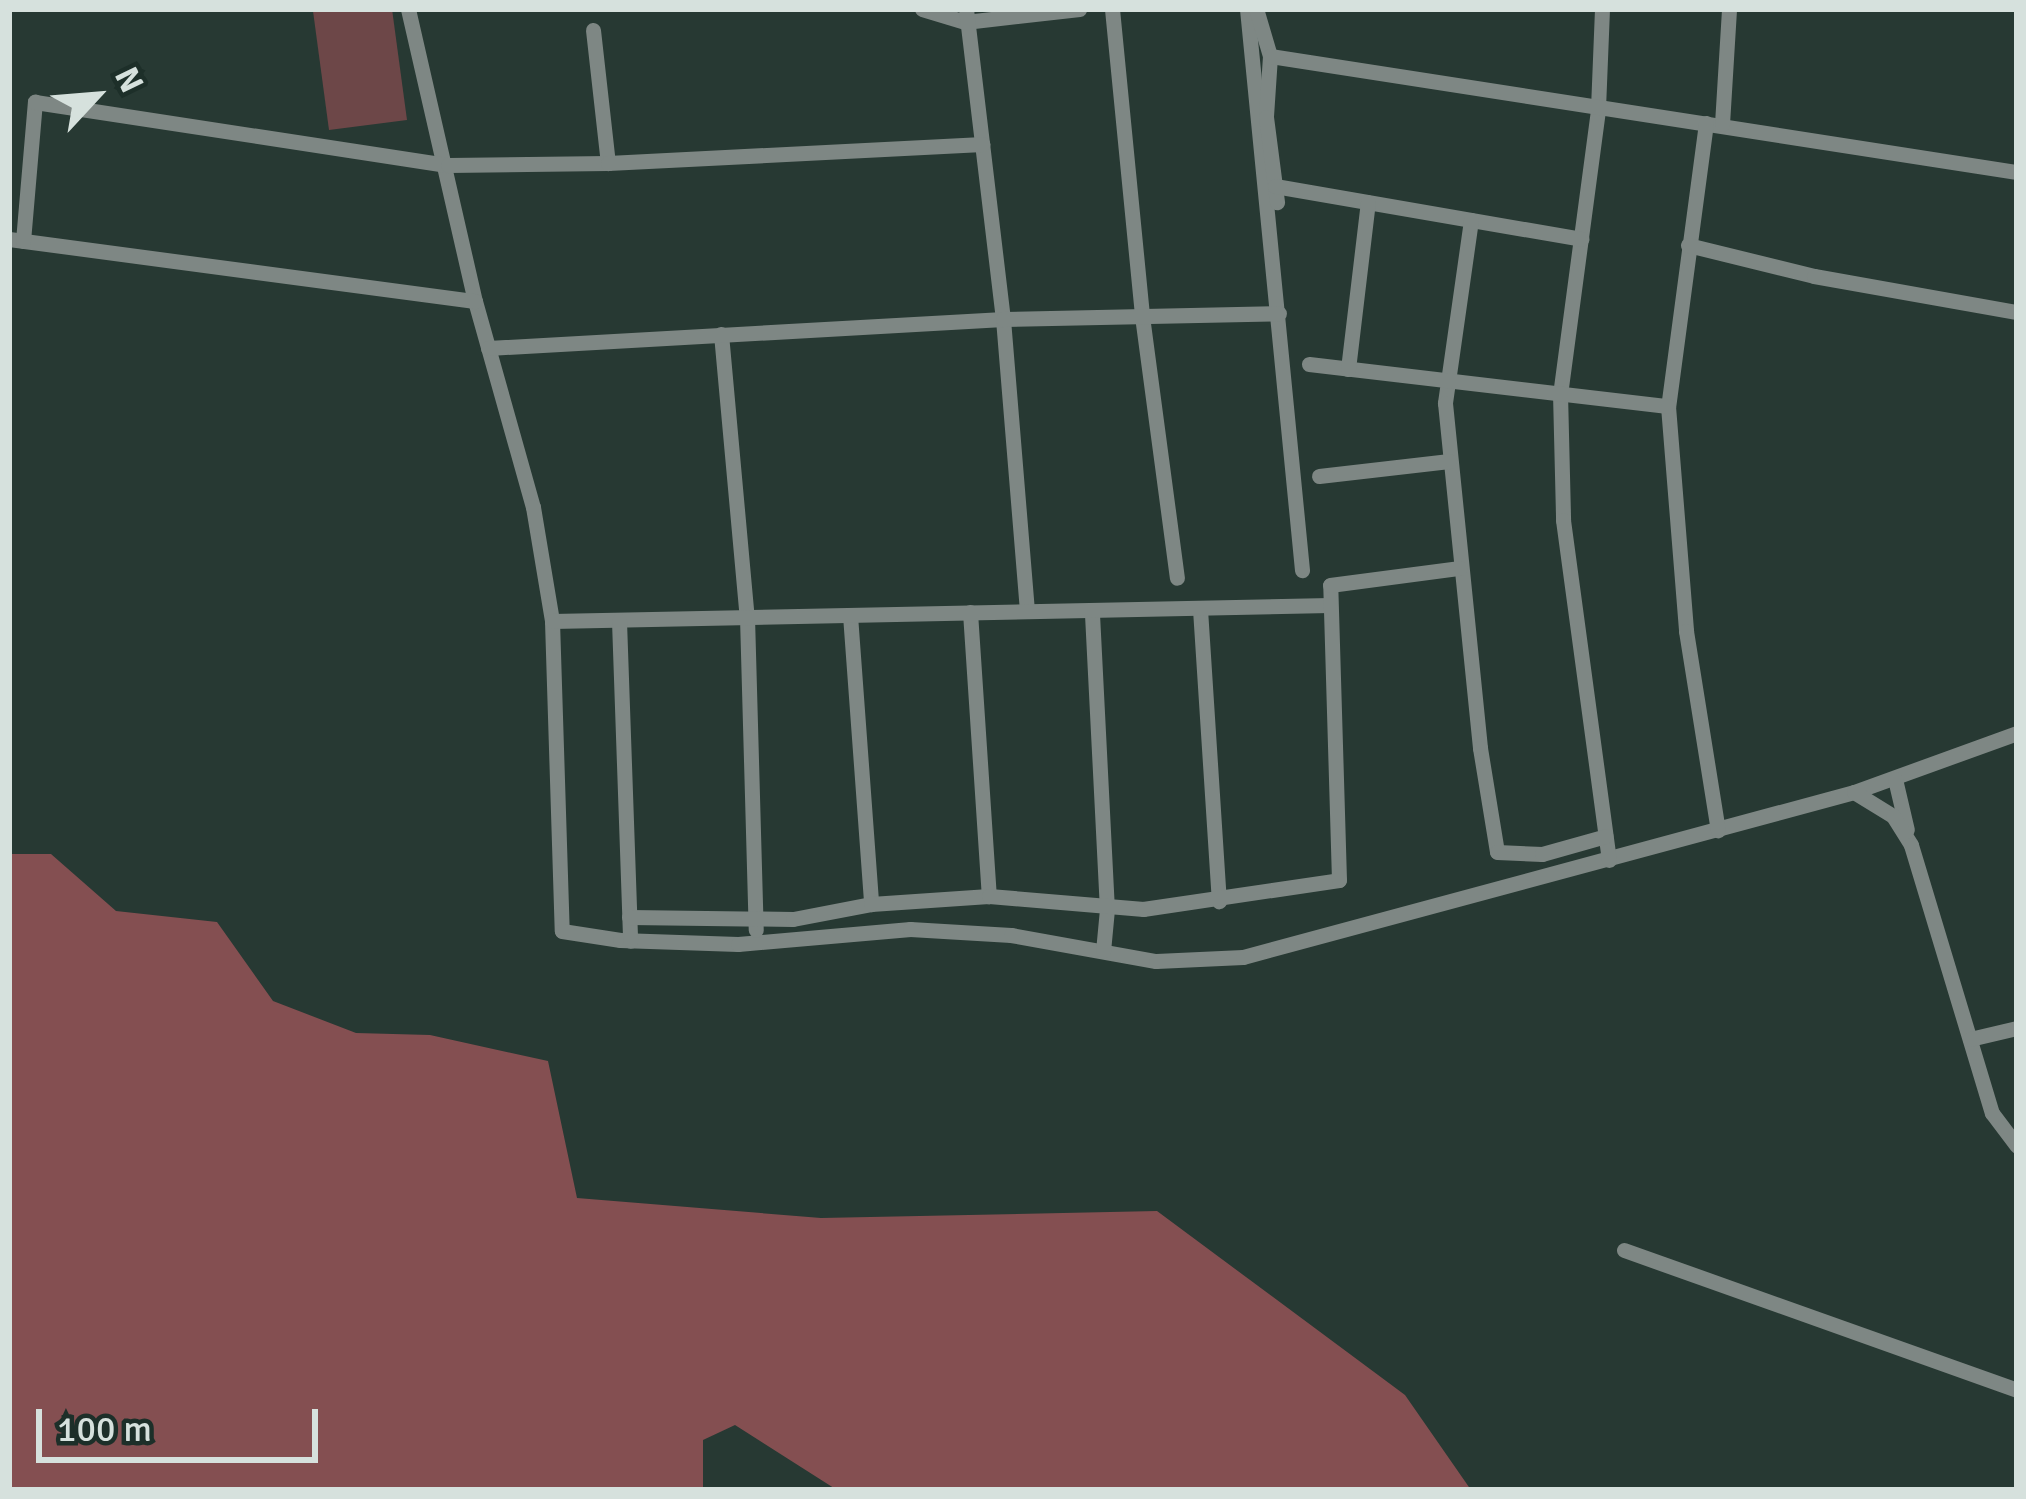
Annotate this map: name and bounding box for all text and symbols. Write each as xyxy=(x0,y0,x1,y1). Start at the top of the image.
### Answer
north arrow xyxy=(36,36,156,156)
text: N xyxy=(105,61,152,99)
scale bar xyxy=(42,1385,324,1459)
text: 100 m xyxy=(57,1407,152,1452)

